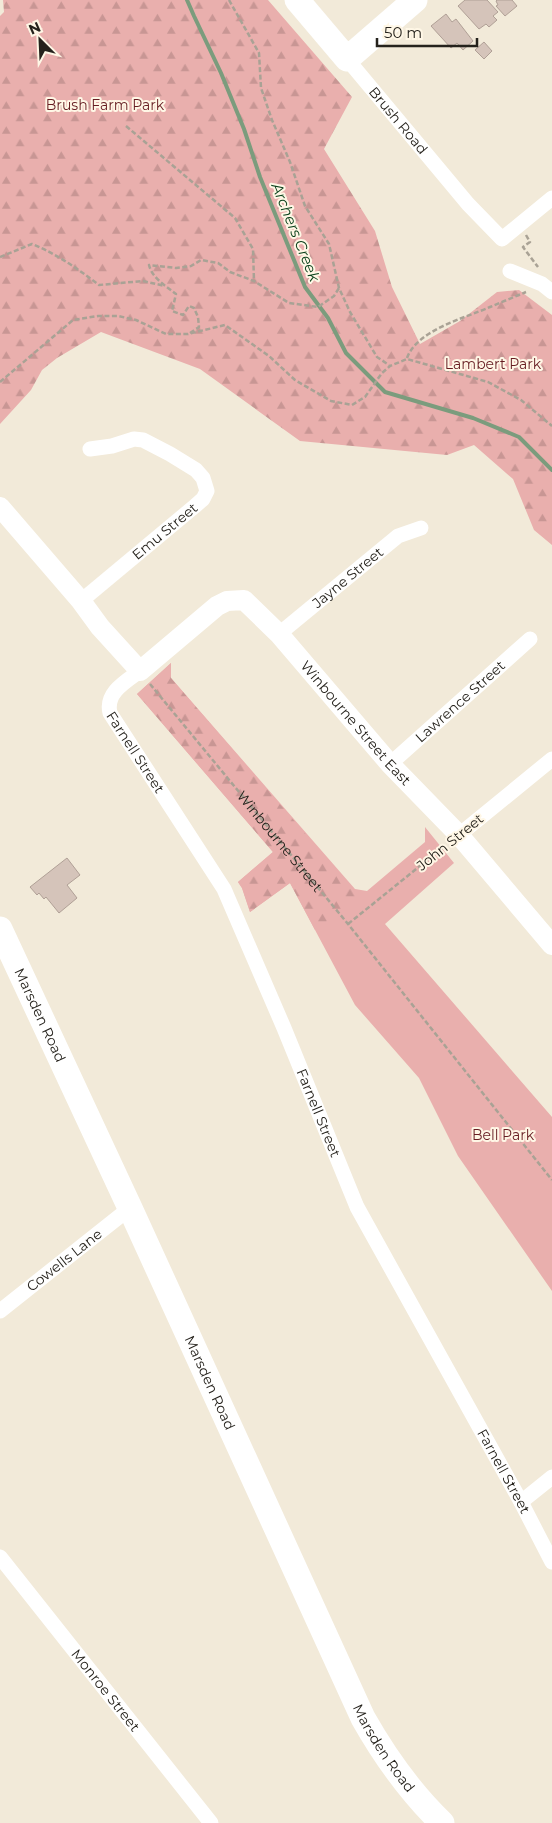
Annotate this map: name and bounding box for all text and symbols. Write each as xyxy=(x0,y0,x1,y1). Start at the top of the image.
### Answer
north arrow xyxy=(15,15,65,65)
scale bar xyxy=(377,15,477,47)
text: N xyxy=(26,18,44,39)
text: 50 m xyxy=(384,23,422,42)
street label: Brush Road xyxy=(365,83,432,158)
park label: Brush Farm Park xyxy=(46,96,165,114)
water label: Archers Creek xyxy=(267,179,325,285)
park label: Lambert Park xyxy=(445,355,542,373)
street label: Emu Street xyxy=(128,499,201,564)
street label: Jayne Street xyxy=(308,543,387,613)
street label: Lawrence Street xyxy=(411,656,509,746)
street label: Winbourne Street East xyxy=(297,657,415,789)
street label: Farnell Street xyxy=(102,708,169,797)
street label: Winbourne Street xyxy=(233,787,327,896)
street label: John Street xyxy=(412,809,487,875)
street label: Marsden Road xyxy=(10,965,70,1065)
street label: Farnell Street xyxy=(293,1066,345,1160)
park label: Bell Park xyxy=(472,1126,535,1144)
street label: Cowells Lane xyxy=(23,1225,106,1295)
street label: Marsden Road xyxy=(181,1333,239,1433)
street label: Farnell Street xyxy=(473,1426,535,1517)
street label: Monroe Street xyxy=(67,1645,144,1735)
street label: Marsden Road xyxy=(349,1701,419,1796)

